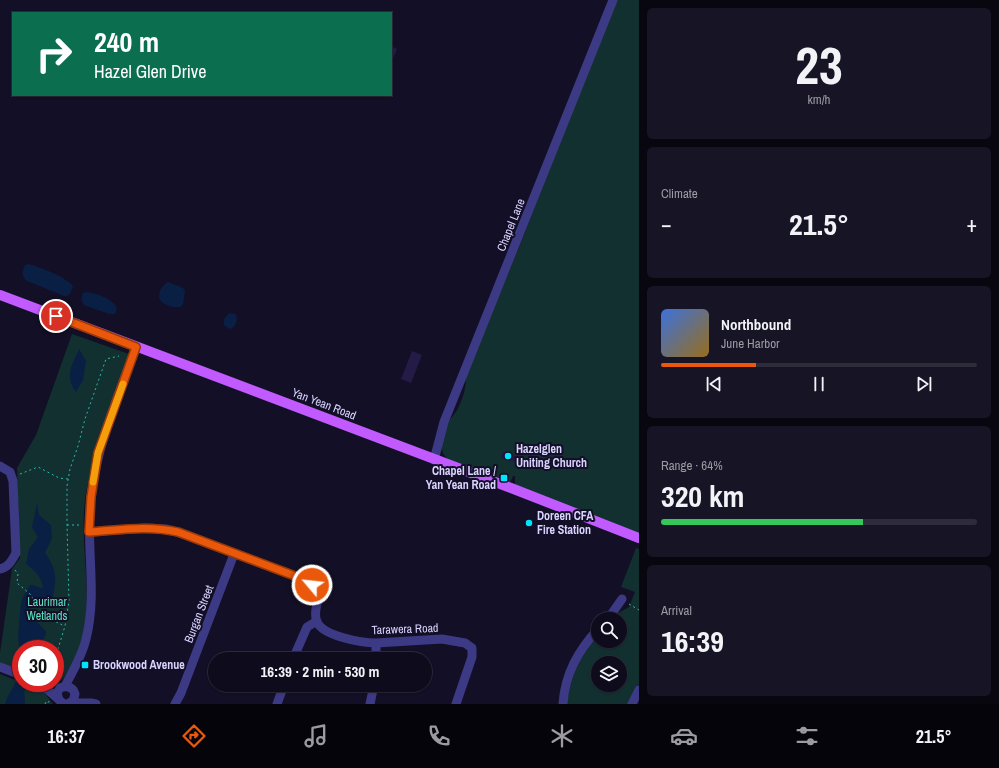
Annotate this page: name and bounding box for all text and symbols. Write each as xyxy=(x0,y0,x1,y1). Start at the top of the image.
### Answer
text: 240 m xyxy=(94,23,159,61)
icon: right xyxy=(28,28,80,80)
text: 23 xyxy=(795,30,843,100)
text: Hazel Glen Drive xyxy=(94,59,206,84)
text: km/h xyxy=(807,91,831,108)
text: Climate xyxy=(661,185,698,202)
street label: Chapel Lane xyxy=(493,196,529,254)
text: 21.5° xyxy=(789,204,849,244)
text: − xyxy=(661,209,672,239)
text: + xyxy=(966,209,977,239)
pin xyxy=(39,299,73,333)
icon: arrive xyxy=(45,305,67,327)
text: Northbound xyxy=(721,314,791,335)
text: June Harbor xyxy=(721,335,780,352)
icon: previous xyxy=(703,373,725,395)
icon: pause xyxy=(808,373,830,395)
icon: next xyxy=(913,373,935,395)
street label: Yan Yean Road xyxy=(289,384,359,424)
place label: Hazelglen Uniting Church xyxy=(516,441,587,471)
marker: Hazelglen Uniting Church xyxy=(503,451,513,461)
text: Range · 64% xyxy=(661,457,723,474)
place label: Chapel Lane / Yan Yean Road xyxy=(426,463,496,493)
marker: Chapel Lane / Yan Yean Road xyxy=(499,473,509,483)
text: 320 km xyxy=(661,476,744,516)
place label: Doreen CFA Fire Station xyxy=(537,508,594,538)
marker: Doreen CFA Fire Station xyxy=(524,518,534,528)
position arrow xyxy=(291,564,333,606)
street label: Burgan Street xyxy=(181,583,217,645)
park label: Laurimar Wetlands xyxy=(27,594,67,624)
text: Arrival xyxy=(661,602,692,619)
map controls xyxy=(591,612,627,692)
button: search xyxy=(591,612,627,648)
street label: Tarawera Road xyxy=(371,620,439,638)
text: 16:39 xyxy=(661,621,724,661)
speed limit sign: 30 xyxy=(12,640,64,692)
button: layers xyxy=(591,656,627,692)
place label: Brookwood Avenue xyxy=(93,657,185,673)
marker: Brookwood Avenue xyxy=(80,660,90,670)
text: 16:39 · 2 min · 530 m xyxy=(261,661,379,682)
icon: directions xyxy=(180,722,208,750)
icon: music xyxy=(302,722,330,750)
icon: phone xyxy=(425,722,453,750)
icon: climate xyxy=(548,722,576,750)
icon: car xyxy=(670,722,698,750)
icon: filters xyxy=(793,722,821,750)
text: 16:37 xyxy=(47,724,85,749)
text: 21.5° xyxy=(916,724,952,749)

